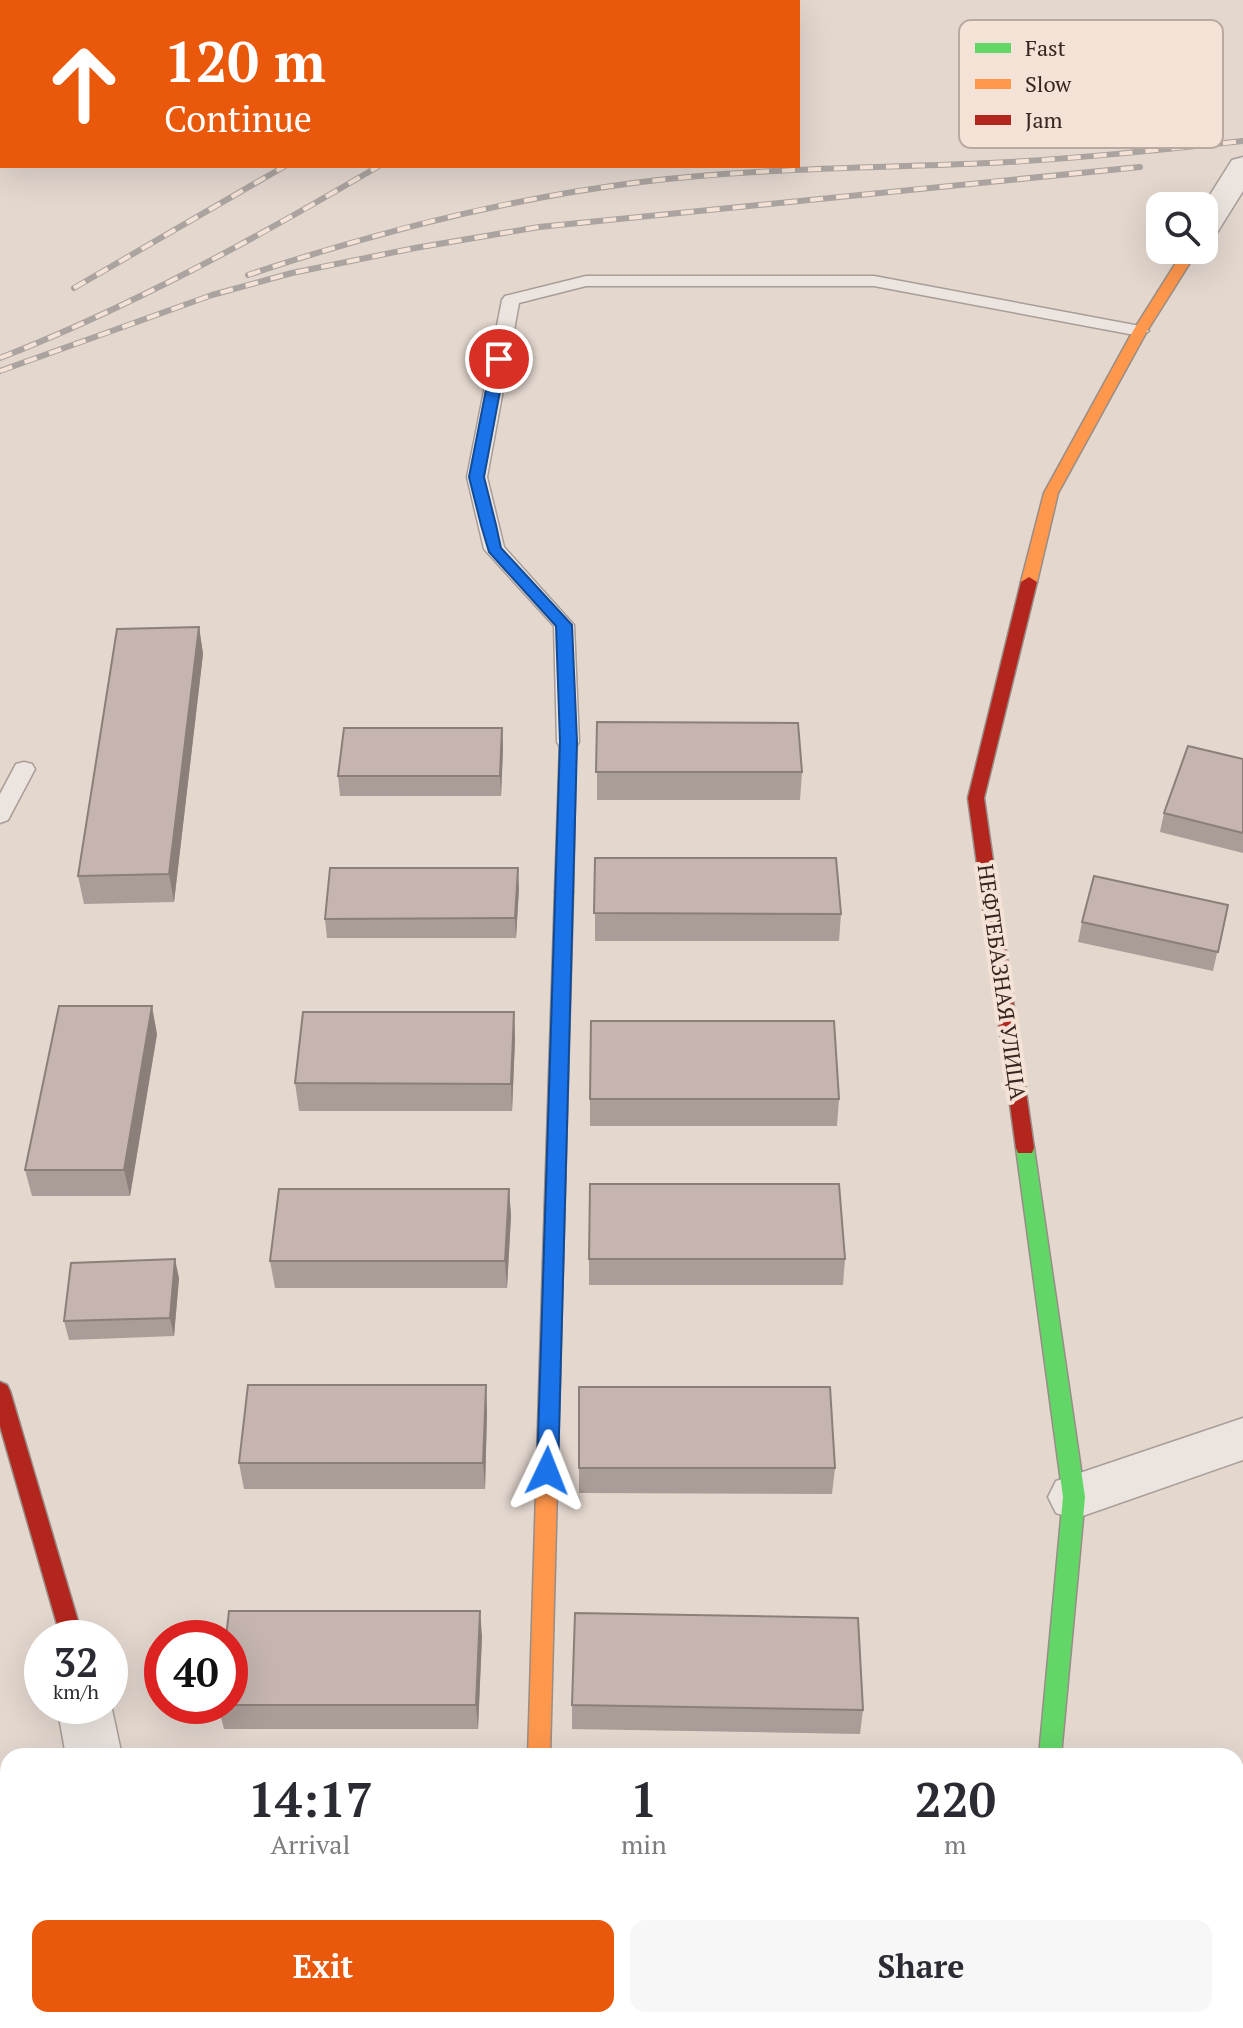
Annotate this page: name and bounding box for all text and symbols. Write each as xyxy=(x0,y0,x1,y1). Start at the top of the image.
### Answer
legend xyxy=(959,20,1223,148)
text: 120 m xyxy=(164,24,326,98)
icon: ahead xyxy=(32,32,136,136)
text: Fast xyxy=(1025,33,1066,62)
text: Slow xyxy=(1025,69,1072,98)
text: Continue xyxy=(164,95,312,142)
text: Jam xyxy=(1025,105,1063,134)
map controls xyxy=(1146,192,1218,264)
button: search xyxy=(1146,192,1218,264)
pin xyxy=(465,325,533,393)
icon: arrive xyxy=(477,337,521,381)
street label: НЕФТЕБАЗНАЯ УЛИЦА xyxy=(972,862,1034,1103)
position arrow xyxy=(505,1429,589,1513)
speed limit sign: 40 xyxy=(144,1620,248,1724)
text: 32 xyxy=(53,1635,99,1688)
text: km/h xyxy=(53,1678,99,1705)
text: 14:17 xyxy=(248,1767,373,1831)
text: 1 xyxy=(630,1767,657,1831)
text: 220 xyxy=(915,1767,996,1831)
text: Arrival xyxy=(271,1827,350,1861)
text: min xyxy=(621,1827,667,1861)
text: m xyxy=(944,1827,967,1861)
button: Exit xyxy=(32,1920,614,2012)
button: Share xyxy=(630,1920,1212,2012)

